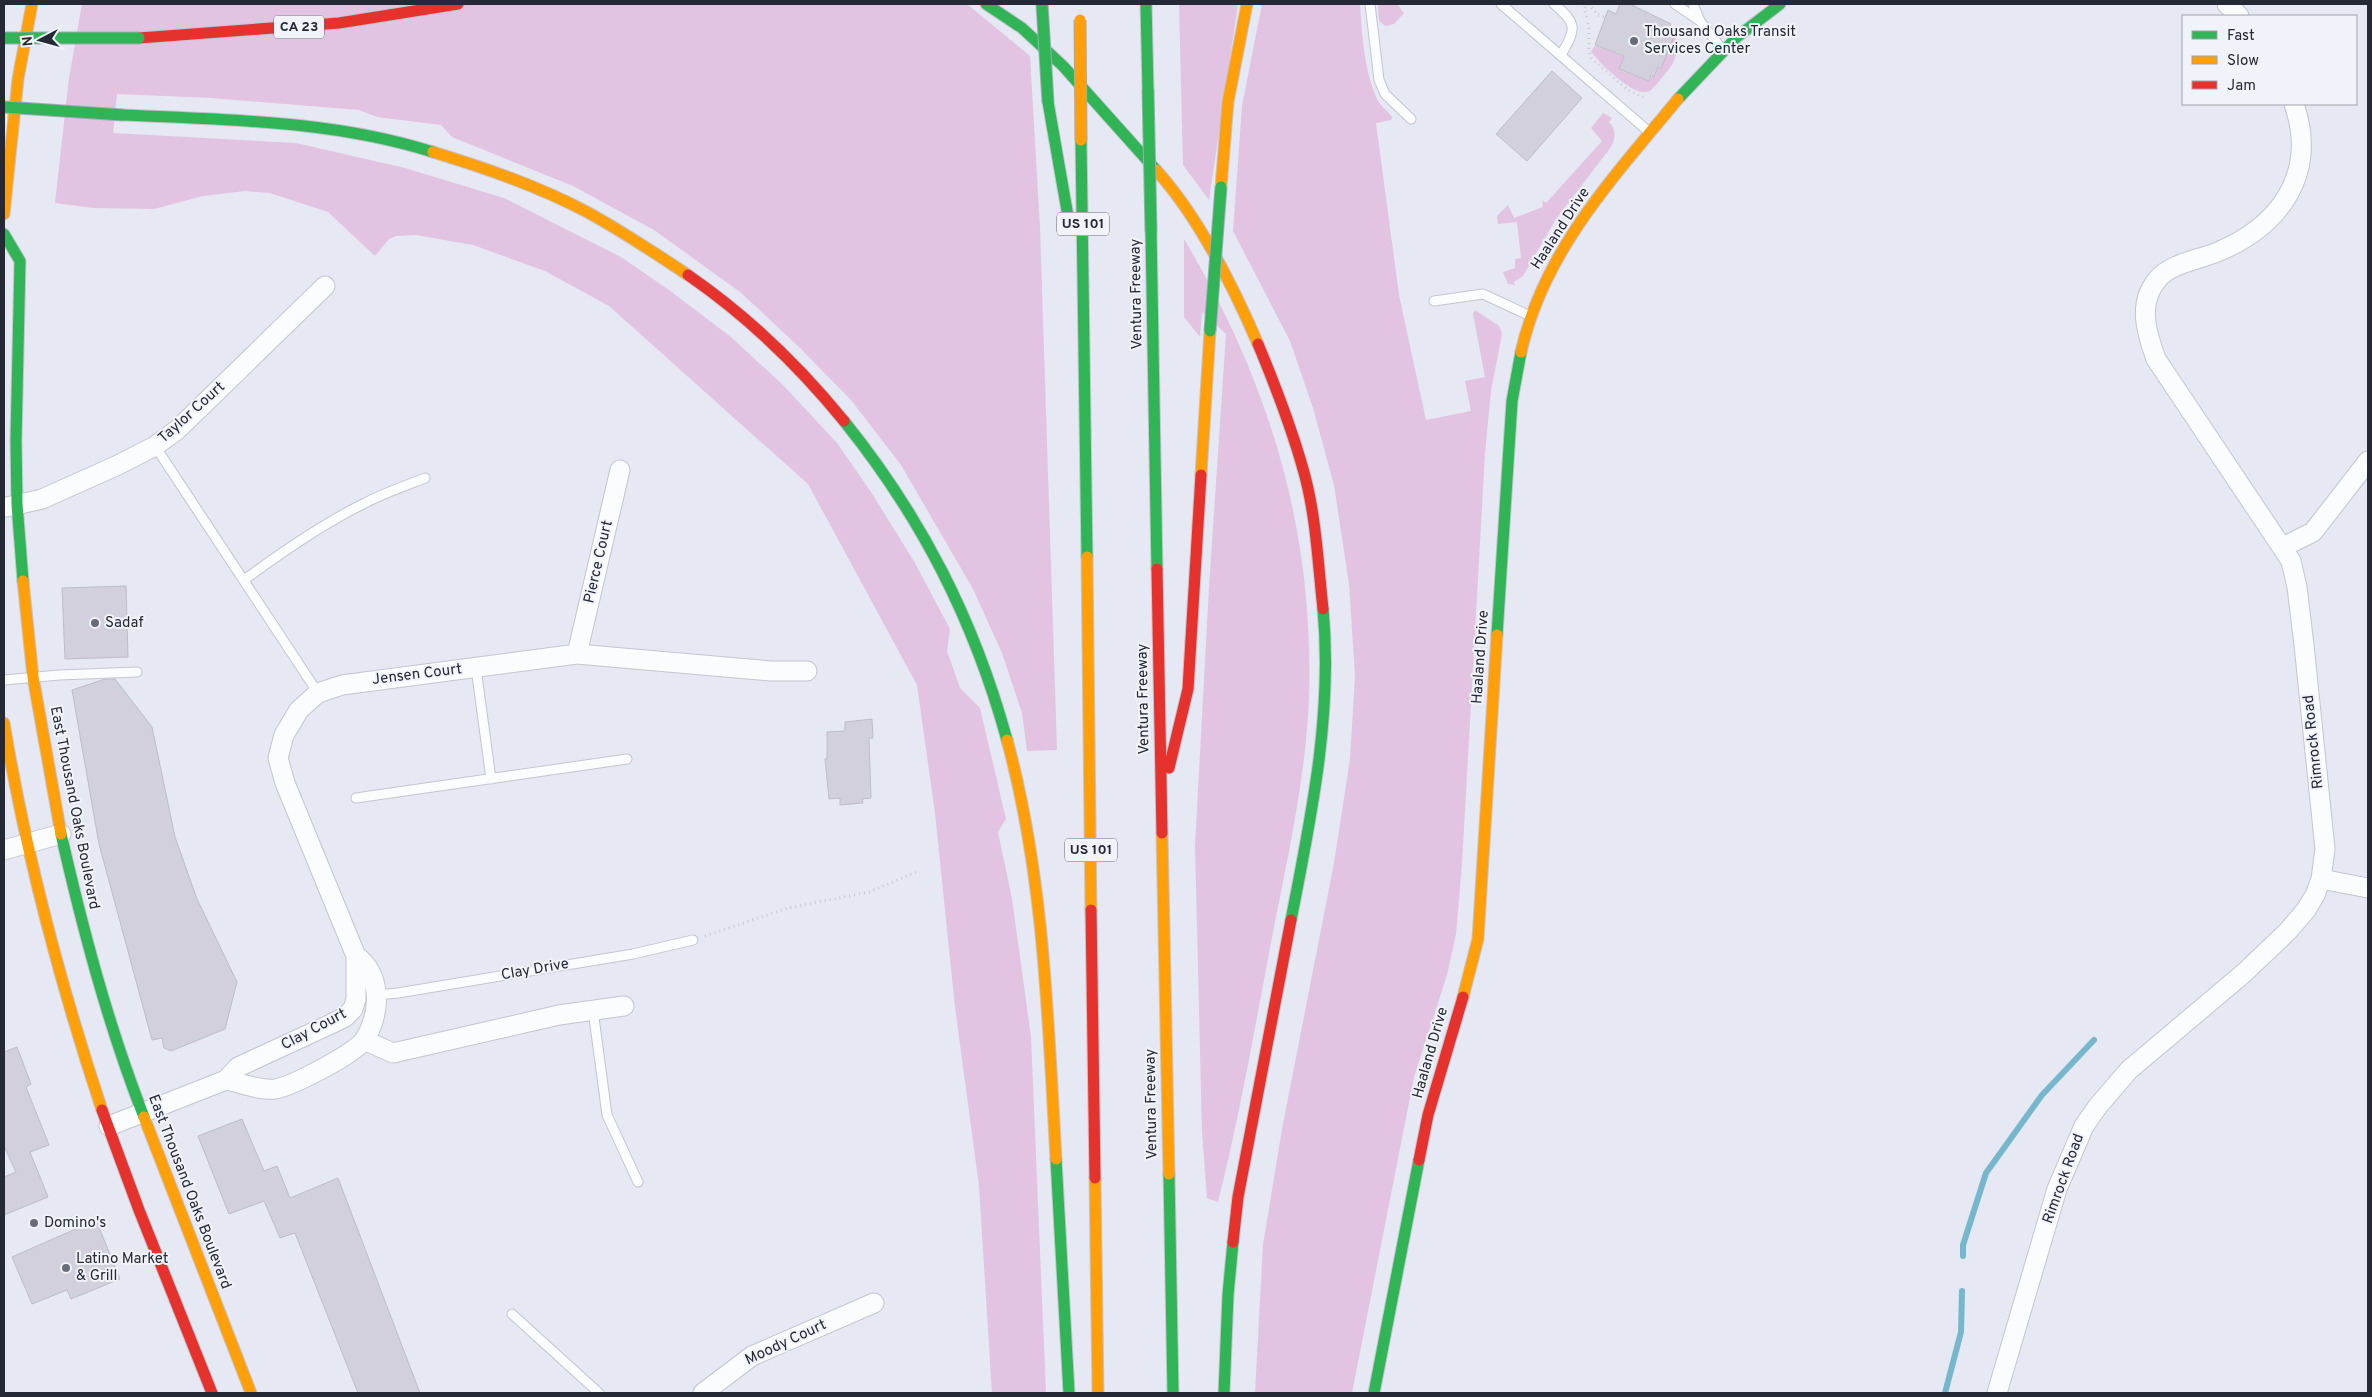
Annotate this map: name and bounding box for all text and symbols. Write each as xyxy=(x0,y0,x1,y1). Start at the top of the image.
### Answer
north arrow xyxy=(15,15,65,65)
legend xyxy=(2182,15,2357,105)
road number: CA 23 xyxy=(274,16,324,38)
place label: Thousand Oaks Transit Services Center xyxy=(1644,23,1796,59)
text: Fast xyxy=(2227,27,2255,46)
text: N xyxy=(20,35,38,47)
marker: Thousand Oaks Transit Services Center xyxy=(1628,35,1640,47)
text: Slow xyxy=(2227,52,2259,71)
text: Jam xyxy=(2227,77,2256,96)
street label: Haaland Drive xyxy=(1527,184,1595,274)
road number: US 101 xyxy=(1057,212,1109,235)
street label: Ventura Freeway xyxy=(1127,238,1147,350)
street label: Taylor Court xyxy=(155,378,229,448)
street label: Pierce Court xyxy=(580,519,618,605)
street label: Haaland Drive xyxy=(1468,609,1494,705)
place label: Sadaf xyxy=(105,614,143,633)
marker: Sadaf xyxy=(89,617,101,629)
street label: Ventura Freeway xyxy=(1134,643,1154,755)
street label: Jensen Court xyxy=(371,660,463,690)
street label: Rimrock Road xyxy=(2300,694,2328,790)
street label: East Thousand Oaks Boulevard xyxy=(45,705,103,911)
road number: US 101 xyxy=(1065,838,1117,862)
street label: Clay Drive xyxy=(500,955,570,985)
street label: Clay Court xyxy=(278,1005,350,1055)
street label: Haaland Drive xyxy=(1409,1005,1453,1101)
street label: Ventura Freeway xyxy=(1142,1048,1162,1160)
street label: East Thousand Oaks Boulevard xyxy=(143,1092,235,1292)
street label: Rimrock Road xyxy=(2039,1131,2089,1227)
place label: Domino's xyxy=(44,1214,106,1233)
marker: Domino's xyxy=(28,1217,40,1229)
place label: Latino Market & Grill xyxy=(76,1250,168,1286)
marker: Latino Market & Grill xyxy=(60,1262,72,1274)
street label: Moody Court xyxy=(742,1316,830,1370)

